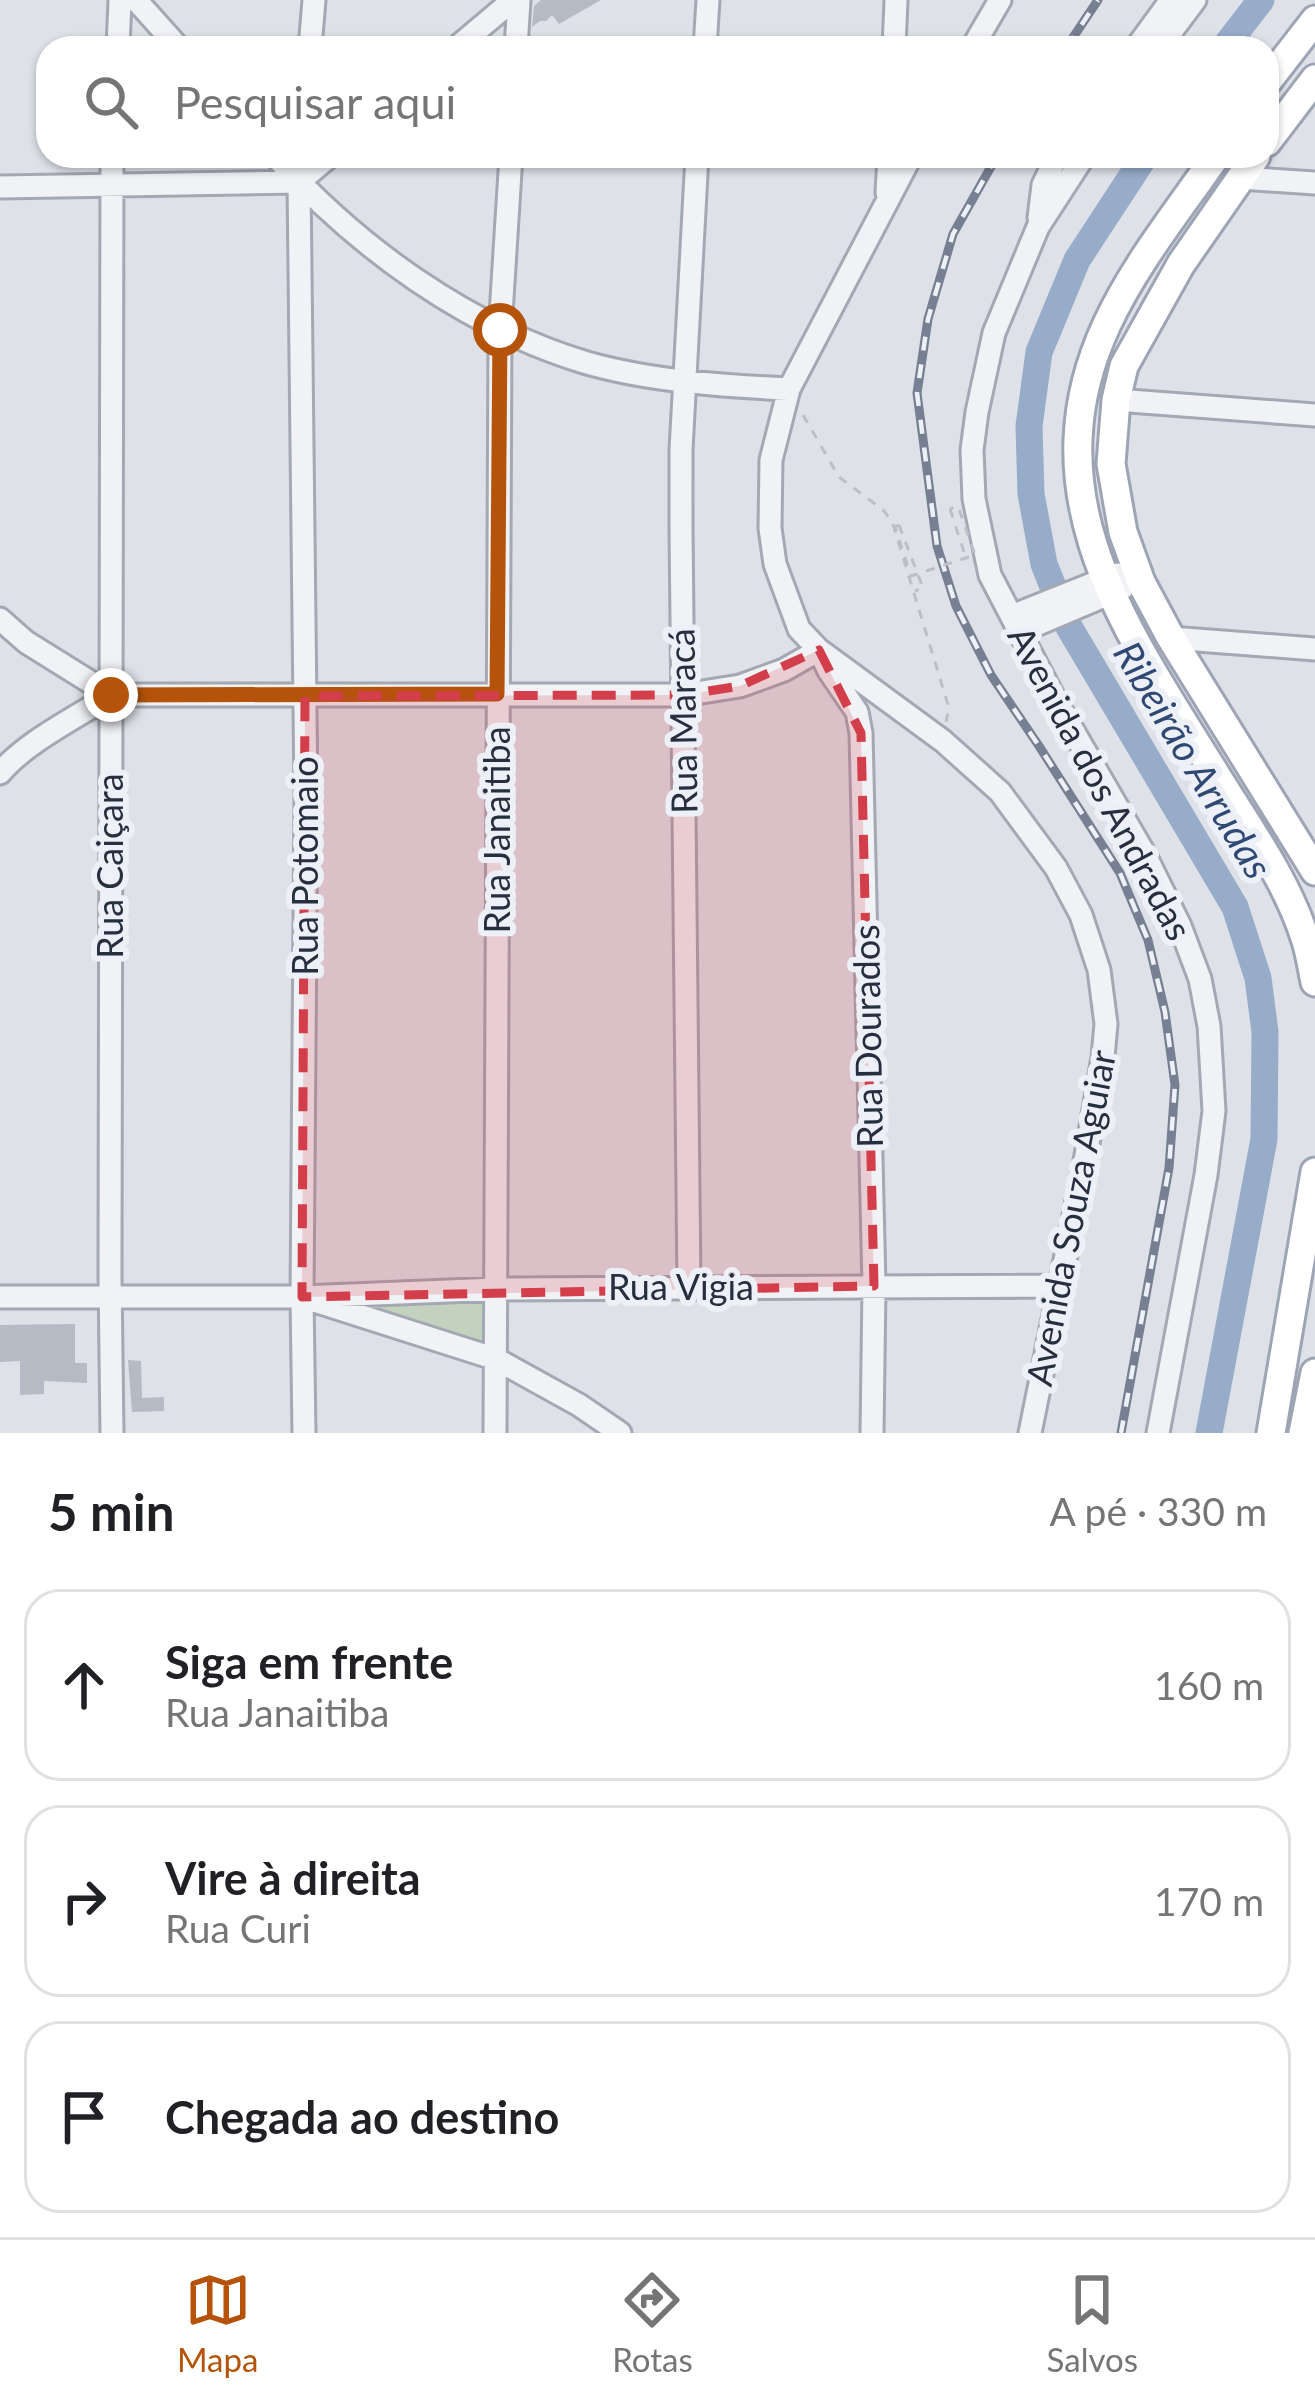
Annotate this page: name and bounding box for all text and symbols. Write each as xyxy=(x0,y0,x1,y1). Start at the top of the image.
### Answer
search box xyxy=(36,36,1279,168)
icon: search xyxy=(78,69,144,135)
text: Pesquisar aqui xyxy=(174,75,456,129)
route start xyxy=(473,303,527,357)
street label: Avenida dos Andradas xyxy=(1000,618,1202,947)
street label: Rua Maracá xyxy=(658,628,706,814)
water label: Ribeirão Arrudas xyxy=(1105,633,1283,886)
route end xyxy=(84,668,138,722)
street label: Rua Janaitiba xyxy=(474,726,518,934)
street label: Rua Potomaio xyxy=(282,756,326,976)
street label: Rua Caiçara xyxy=(87,773,131,959)
street label: Rua Dourados xyxy=(843,924,891,1148)
street label: Avenida Souza Aguiar xyxy=(1016,1046,1124,1389)
street label: Rua Vigia xyxy=(608,1264,754,1308)
text: 5 min xyxy=(48,1481,174,1542)
text: A pé · 330 m xyxy=(1049,1488,1267,1534)
text: Siga em frente xyxy=(165,1635,453,1689)
icon: ahead xyxy=(51,1652,117,1718)
text: 160 m xyxy=(1154,1662,1264,1708)
text: Rua Janaitiba xyxy=(165,1689,389,1735)
text: Vire à direita xyxy=(165,1851,421,1905)
icon: right xyxy=(51,1868,117,1934)
text: 170 m xyxy=(1154,1878,1264,1924)
text: Rua Curi xyxy=(165,1905,311,1951)
icon: arrive xyxy=(51,2084,117,2150)
text: Chegada ao destino xyxy=(165,2090,559,2144)
tab: Mapa xyxy=(177,2267,258,2379)
tab: Rotas xyxy=(612,2267,693,2379)
tab: Salvos xyxy=(1047,2267,1138,2379)

